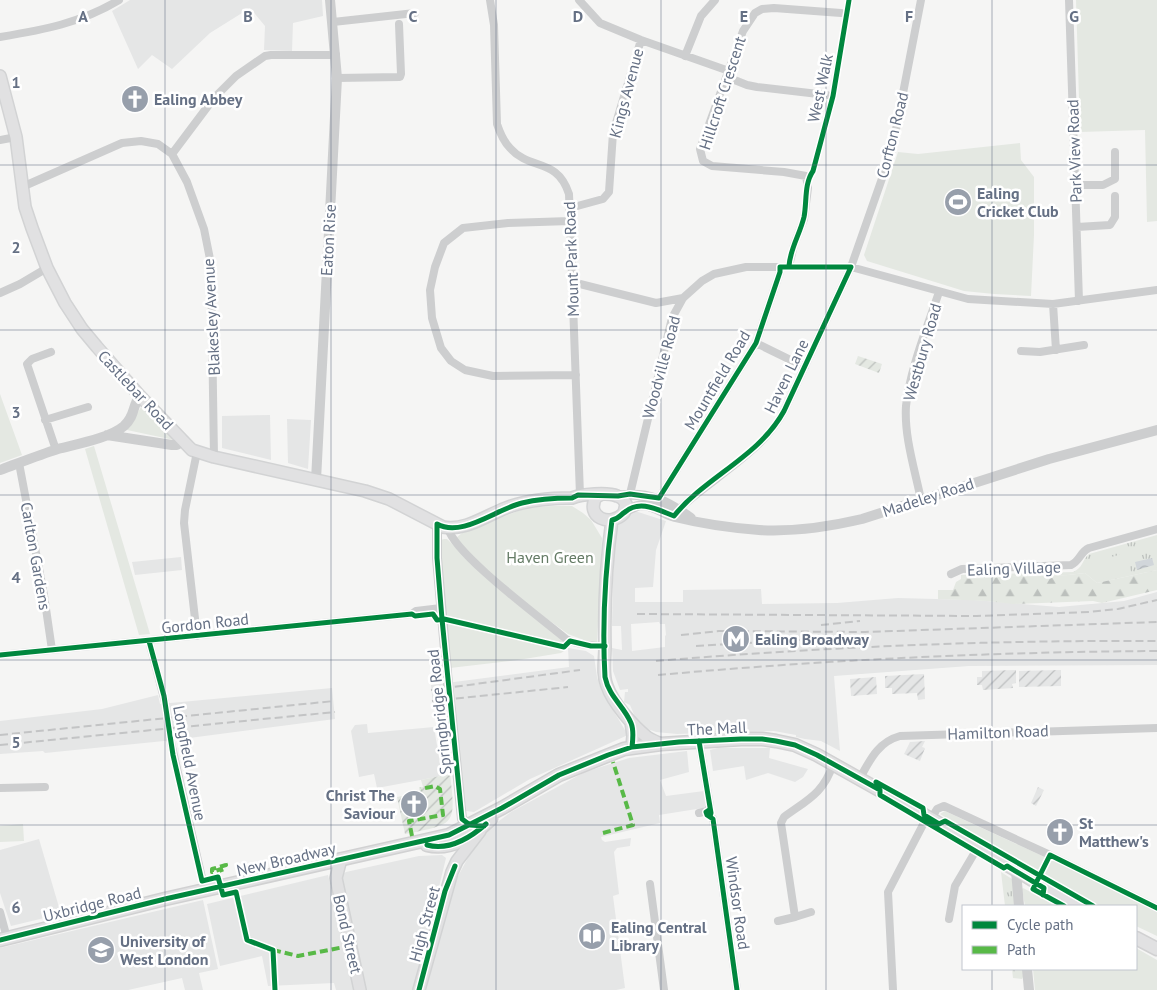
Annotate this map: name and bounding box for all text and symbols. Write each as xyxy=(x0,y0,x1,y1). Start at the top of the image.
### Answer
text: A xyxy=(78,6,88,26)
text: B xyxy=(243,6,253,26)
text: C xyxy=(409,6,418,26)
text: D xyxy=(573,6,583,26)
text: E xyxy=(740,6,748,26)
text: F xyxy=(905,6,913,26)
text: G xyxy=(1069,6,1079,26)
street label: Hillcroft Crescent xyxy=(694,33,750,152)
street label: Kings Avenue xyxy=(604,46,648,140)
street label: West Walk xyxy=(803,52,837,124)
text: 1 xyxy=(11,72,21,92)
church icon: Ealing Abbey xyxy=(120,84,150,114)
place label: Ealing Abbey xyxy=(154,89,243,109)
street label: Corfton Road xyxy=(872,90,912,180)
street label: Park View Road xyxy=(1062,99,1086,203)
place label: Ealing Cricket Club xyxy=(977,183,1059,221)
sports icon: Ealing Cricket Club xyxy=(943,187,973,217)
street label: Mount Park Road xyxy=(559,201,583,317)
street label: Eaton Rise xyxy=(316,204,340,276)
text: 2 xyxy=(11,237,21,257)
street label: Blakesley Avenue xyxy=(198,258,224,376)
street label: Westbury Road xyxy=(899,301,945,403)
street label: Woodville Road xyxy=(638,313,684,421)
street label: Mountfield Road xyxy=(680,327,754,433)
street label: Haven Lane xyxy=(759,336,813,416)
street label: Castlebar Road xyxy=(94,346,178,434)
text: 3 xyxy=(11,402,21,422)
street label: Madeley Road xyxy=(880,473,976,521)
street label: Carlton Gardens xyxy=(17,501,55,612)
park label: Haven Green xyxy=(506,547,594,567)
street label: Ealing Village xyxy=(967,556,1061,580)
text: 4 xyxy=(11,567,21,587)
street label: Gordon Road xyxy=(160,608,250,638)
metro station icon: Ealing Broadway xyxy=(721,624,751,654)
place label: Ealing Broadway xyxy=(755,629,869,649)
street label: Springbridge Road xyxy=(422,648,456,776)
street label: Longfield Avenue xyxy=(169,704,211,822)
street label: The Mall xyxy=(687,716,748,740)
street label: Hamilton Road xyxy=(947,720,1049,744)
text: 5 xyxy=(11,732,21,752)
place label: Christ The Saviour xyxy=(326,785,395,823)
church icon: Christ The Saviour xyxy=(399,789,429,819)
place label: St Matthew's xyxy=(1079,813,1149,851)
church icon: St Matthew's xyxy=(1045,817,1075,847)
street label: New Broadway xyxy=(234,838,338,880)
street label: Windsor Road xyxy=(722,855,754,951)
street label: Uxbridge Road xyxy=(41,882,143,926)
street label: High Street xyxy=(404,883,444,964)
street label: Bond Street xyxy=(329,893,367,976)
text: 6 xyxy=(11,897,21,917)
legend xyxy=(962,905,1137,970)
text: Cycle path xyxy=(1007,915,1073,934)
place label: Ealing Central Library xyxy=(611,917,707,955)
library icon: Ealing Central Library xyxy=(577,921,607,951)
place label: University of West London xyxy=(120,931,208,969)
school or university icon: University of West London xyxy=(86,935,116,965)
text: Path xyxy=(1007,940,1036,959)

